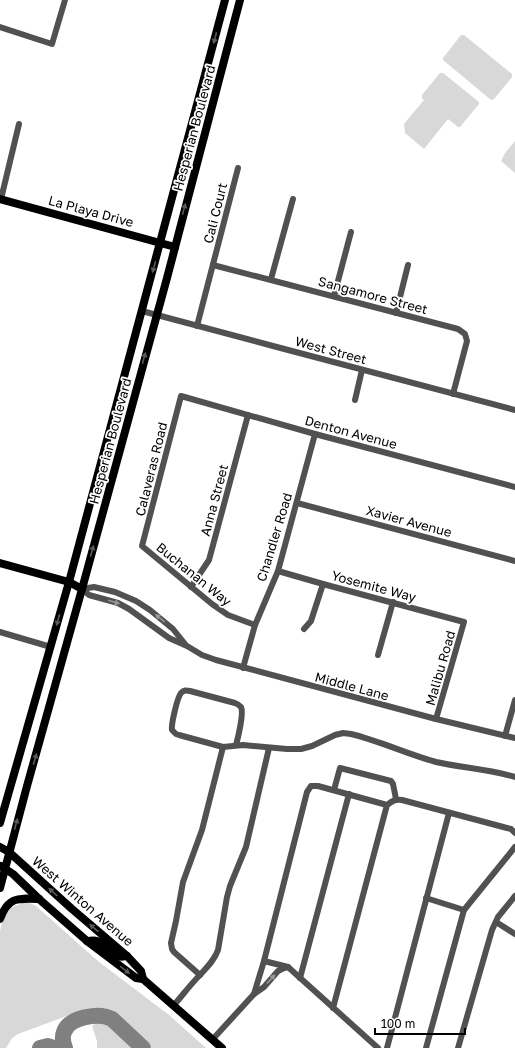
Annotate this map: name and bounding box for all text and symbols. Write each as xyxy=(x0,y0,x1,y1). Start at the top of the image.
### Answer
one-way arrow xyxy=(212,32,218,44)
street label: Hesperian Boulevard xyxy=(169,63,219,193)
street label: Cali Court xyxy=(200,181,230,245)
street label: La Playa Drive xyxy=(47,192,135,230)
one-way arrow xyxy=(182,203,188,216)
one-way arrow xyxy=(151,261,157,273)
street label: Sangamore Street xyxy=(317,273,429,317)
street label: West Street xyxy=(294,333,368,367)
one-way arrow xyxy=(142,352,148,365)
street label: Hesperian Boulevard xyxy=(85,376,135,506)
street label: Denton Avenue xyxy=(303,412,399,452)
street label: Calaveras Road xyxy=(132,420,170,518)
street label: Anna Street xyxy=(197,462,231,538)
street label: Chandler Road xyxy=(253,491,295,583)
street label: Xavier Avenue xyxy=(364,502,454,540)
street label: Buchanan Way xyxy=(153,539,235,610)
one-way arrow xyxy=(89,545,95,557)
street label: Yosemite Way xyxy=(330,567,419,605)
one-way arrow xyxy=(108,599,120,605)
one-way arrow xyxy=(154,613,165,622)
one-way arrow xyxy=(55,614,61,626)
street label: Malibu Road xyxy=(422,629,458,707)
street label: Middle Lane xyxy=(313,668,391,704)
one-way arrow xyxy=(32,752,38,765)
one-way arrow xyxy=(14,818,20,830)
street label: West Winton Avenue xyxy=(29,853,137,949)
one-way arrow xyxy=(48,887,58,896)
one-way arrow xyxy=(89,923,99,932)
one-way arrow xyxy=(120,966,131,974)
one-way arrow xyxy=(266,974,275,984)
scale bar xyxy=(375,1010,465,1036)
text: 100 m xyxy=(381,1016,415,1031)

